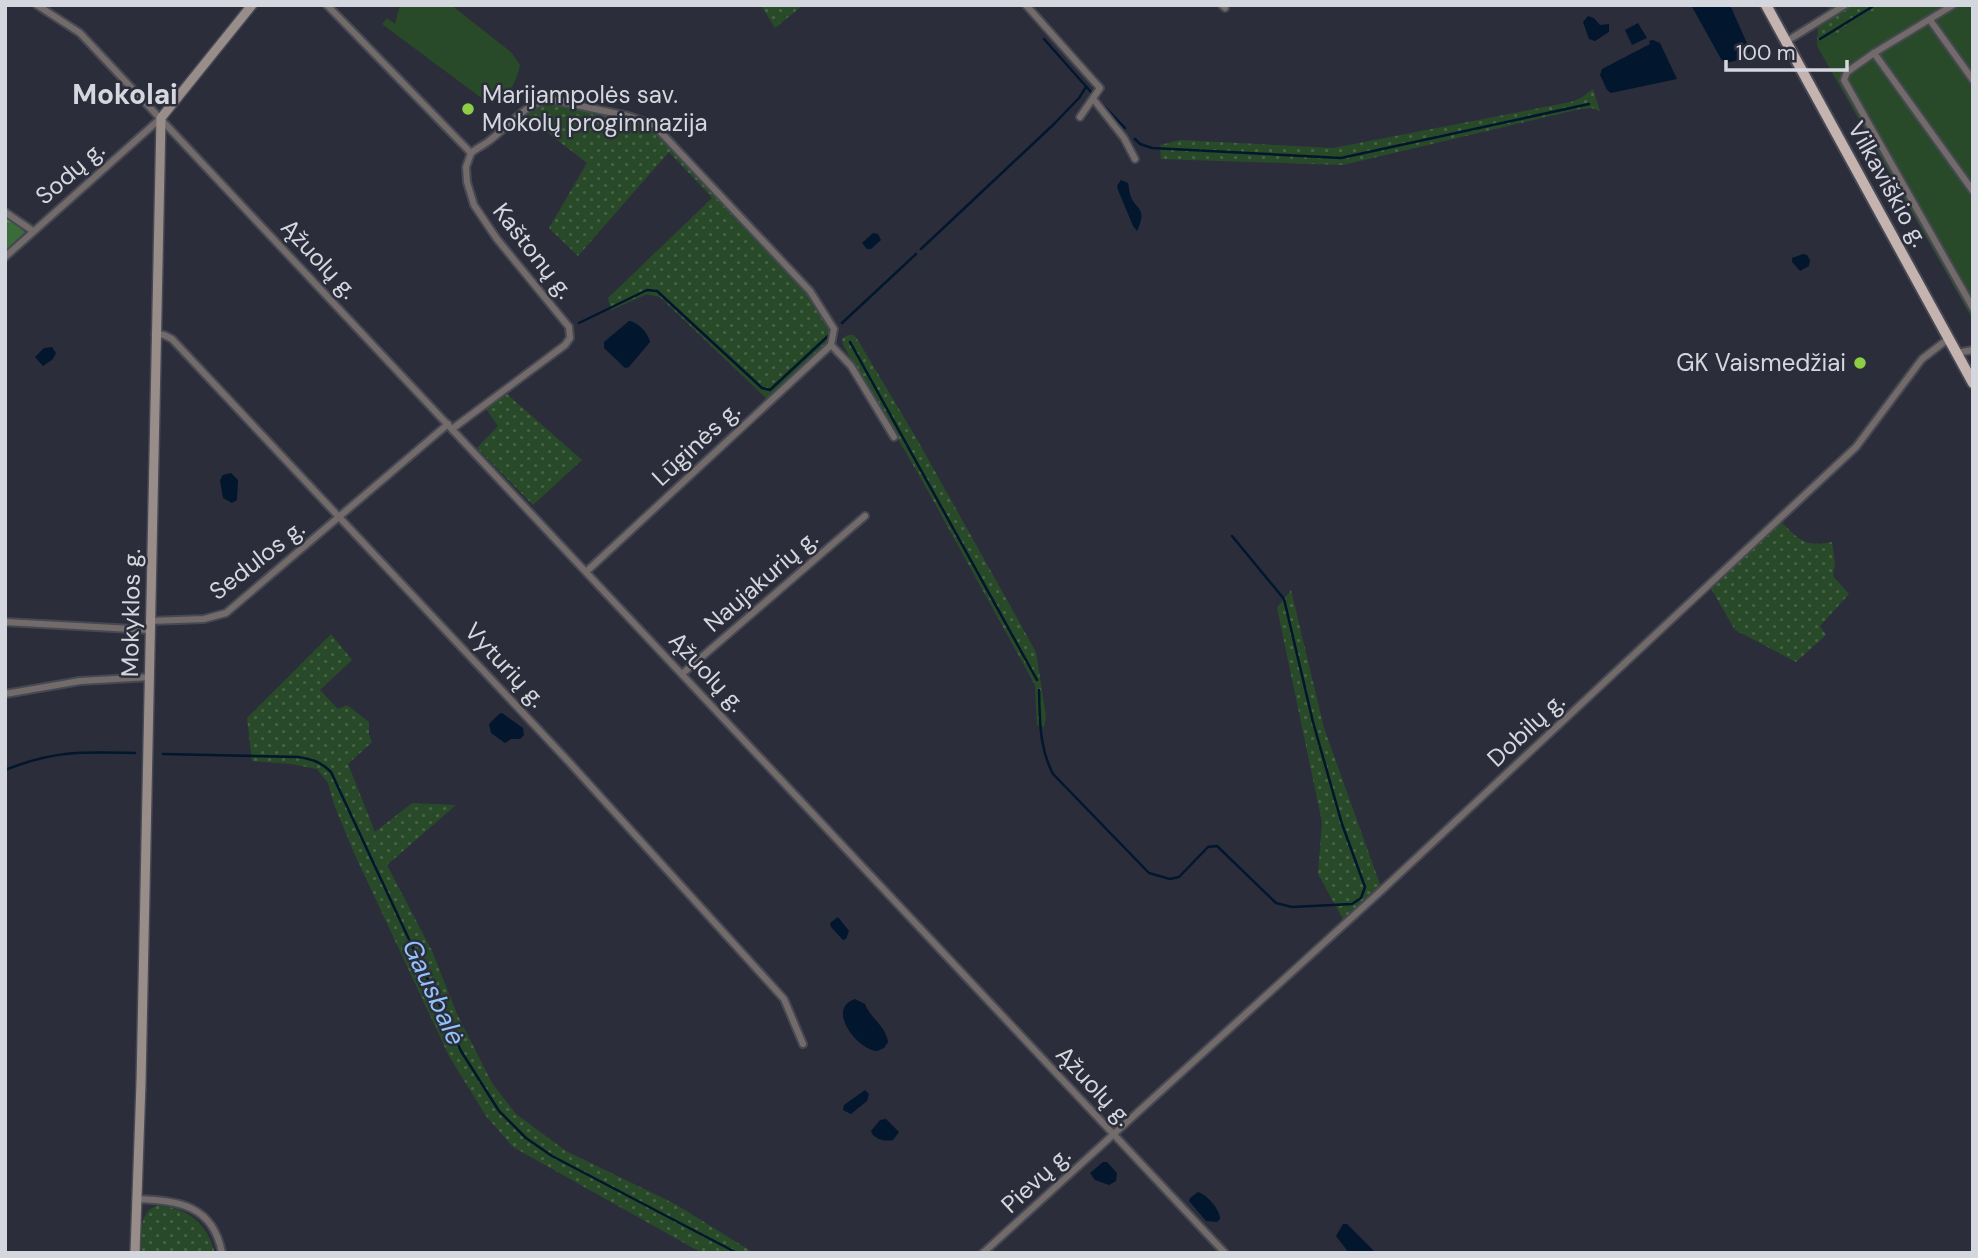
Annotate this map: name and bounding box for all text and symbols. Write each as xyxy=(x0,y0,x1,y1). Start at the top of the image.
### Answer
scale bar xyxy=(1726,28,1847,72)
text: 100 m xyxy=(1736,39,1796,67)
district label: Mokolai xyxy=(72,76,178,113)
place label: Marijampolės sav. Mokolų progimnazija xyxy=(482,79,708,138)
marker: Marijampolės sav. Mokolų progimnazija xyxy=(460,101,476,117)
street label: Vilkaviškio g. xyxy=(1841,116,1936,252)
street label: Sodų g. xyxy=(29,134,111,211)
street label: Kaštonų g. xyxy=(486,196,581,305)
street label: Ąžuolų g. xyxy=(274,212,364,305)
place label: GK Vaismedžiai xyxy=(1676,347,1846,378)
marker: GK Vaismedžiai xyxy=(1852,355,1868,371)
street label: Lūginės g. xyxy=(645,395,746,492)
street label: Sedulos g. xyxy=(203,513,311,606)
street label: Naujakurių g. xyxy=(697,523,824,639)
street label: Mokyklos g. xyxy=(114,549,147,677)
street label: Vyturių g. xyxy=(458,616,553,714)
street label: Ąžuolų g. xyxy=(662,625,752,718)
street label: Dobilų g. xyxy=(1480,686,1571,773)
water label: Gausbalė xyxy=(395,933,473,1051)
street label: Ąžuolų g. xyxy=(1049,1039,1139,1132)
street label: Pievų g. xyxy=(994,1140,1077,1220)

